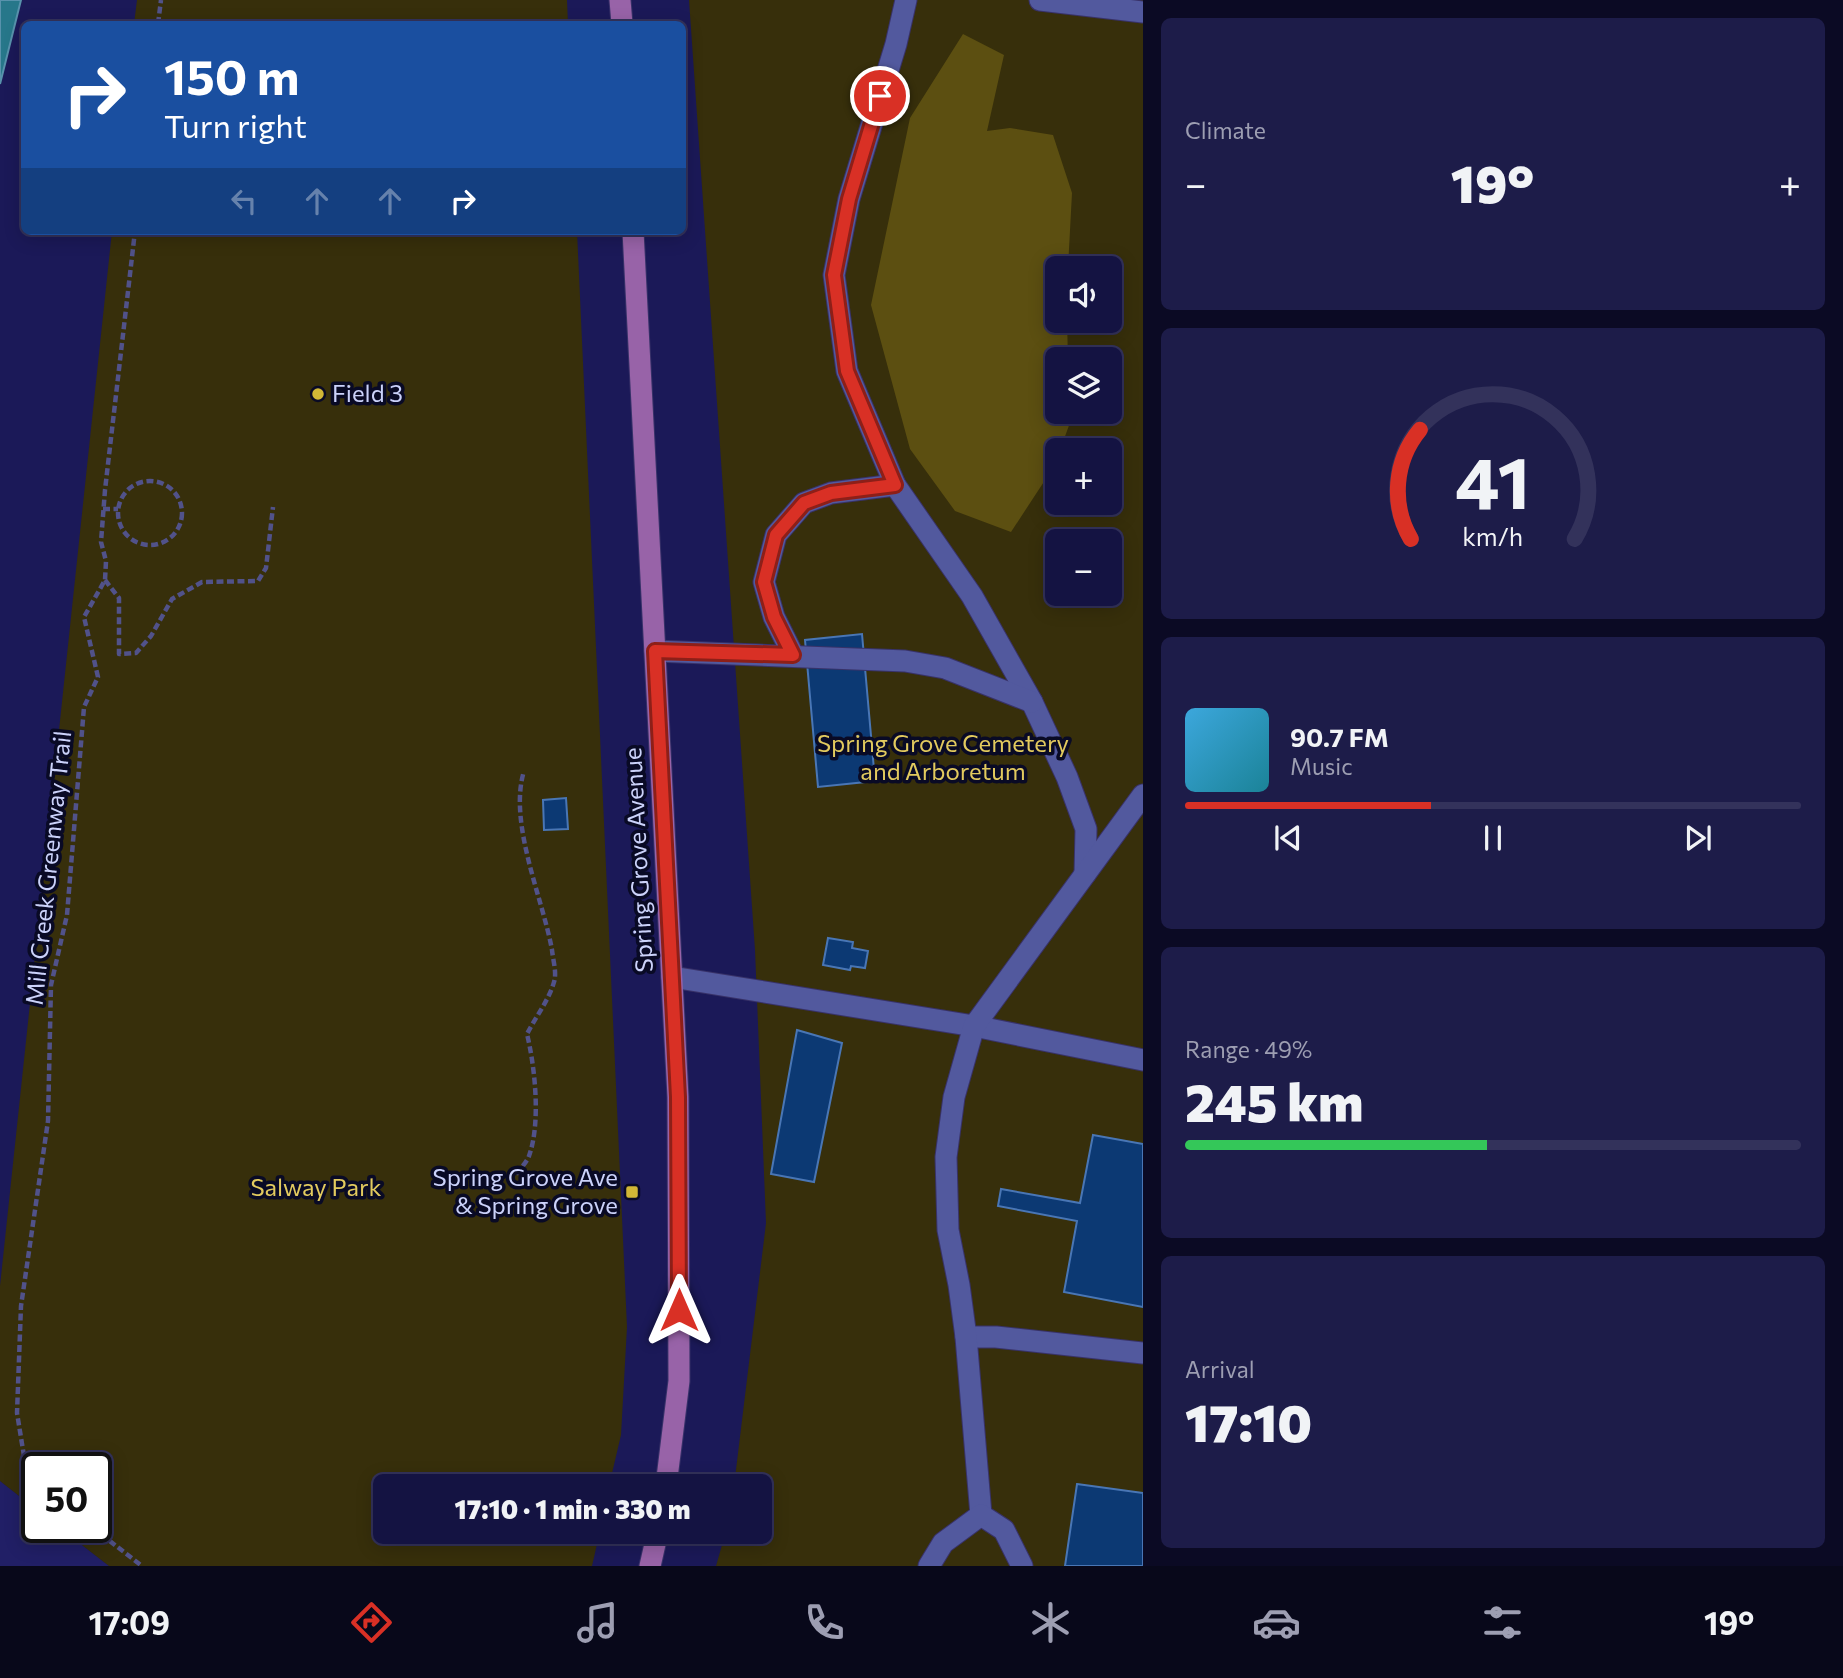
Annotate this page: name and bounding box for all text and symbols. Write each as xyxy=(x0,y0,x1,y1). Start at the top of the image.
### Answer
text: 150 m xyxy=(164,45,299,105)
icon: right xyxy=(49,49,140,140)
pin xyxy=(850,66,910,126)
icon: arrive xyxy=(861,77,899,115)
text: Turn right xyxy=(164,105,307,145)
text: Climate xyxy=(1185,116,1266,144)
text: 19° xyxy=(1451,150,1534,214)
text: − xyxy=(1185,159,1207,206)
text: + xyxy=(1779,159,1801,206)
icon: left xyxy=(225,182,263,220)
icon: ahead xyxy=(298,182,336,220)
icon: ahead xyxy=(371,182,409,220)
icon: right xyxy=(444,182,482,220)
map controls xyxy=(1045,256,1122,606)
button: sound xyxy=(1045,256,1122,333)
button: layers xyxy=(1045,347,1122,424)
place label: Field 3 xyxy=(332,378,403,407)
marker: Field 3 xyxy=(310,386,326,402)
text: 41 xyxy=(1455,436,1531,525)
button: + xyxy=(1045,438,1122,515)
text: km/h xyxy=(1463,521,1523,551)
button: − xyxy=(1045,529,1122,606)
text: 90.7 FM xyxy=(1290,721,1389,752)
park label: Spring Grove Cemetery and Arboretum xyxy=(817,728,1069,785)
street label: Mill Creek Greenway Trail xyxy=(19,729,76,1007)
street label: Spring Grove Avenue xyxy=(617,747,658,973)
text: Music xyxy=(1290,752,1353,780)
icon: previous xyxy=(1269,819,1307,857)
icon: pause xyxy=(1474,819,1512,857)
icon: next xyxy=(1679,819,1717,857)
text: Range · 49% xyxy=(1185,1035,1312,1063)
text: 245 km xyxy=(1185,1069,1363,1133)
place label: Spring Grove Ave & Spring Grove xyxy=(433,1162,618,1219)
park label: Salway Park xyxy=(250,1172,382,1201)
marker: Spring Grove Ave & Spring Grove xyxy=(624,1184,640,1200)
position arrow xyxy=(642,1273,716,1347)
text: Arrival xyxy=(1185,1355,1255,1383)
text: 17:10 xyxy=(1185,1389,1312,1453)
speed limit sign: 50 xyxy=(21,1452,112,1543)
text: 17:10 · 1 min · 330 m xyxy=(455,1493,690,1524)
icon: directions xyxy=(347,1598,396,1647)
icon: music xyxy=(573,1598,622,1647)
icon: phone xyxy=(800,1598,849,1647)
icon: climate xyxy=(1026,1598,1075,1647)
icon: car xyxy=(1252,1598,1301,1647)
icon: filters xyxy=(1478,1598,1527,1647)
text: 17:09 xyxy=(89,1602,170,1642)
text: 19° xyxy=(1704,1602,1754,1642)

